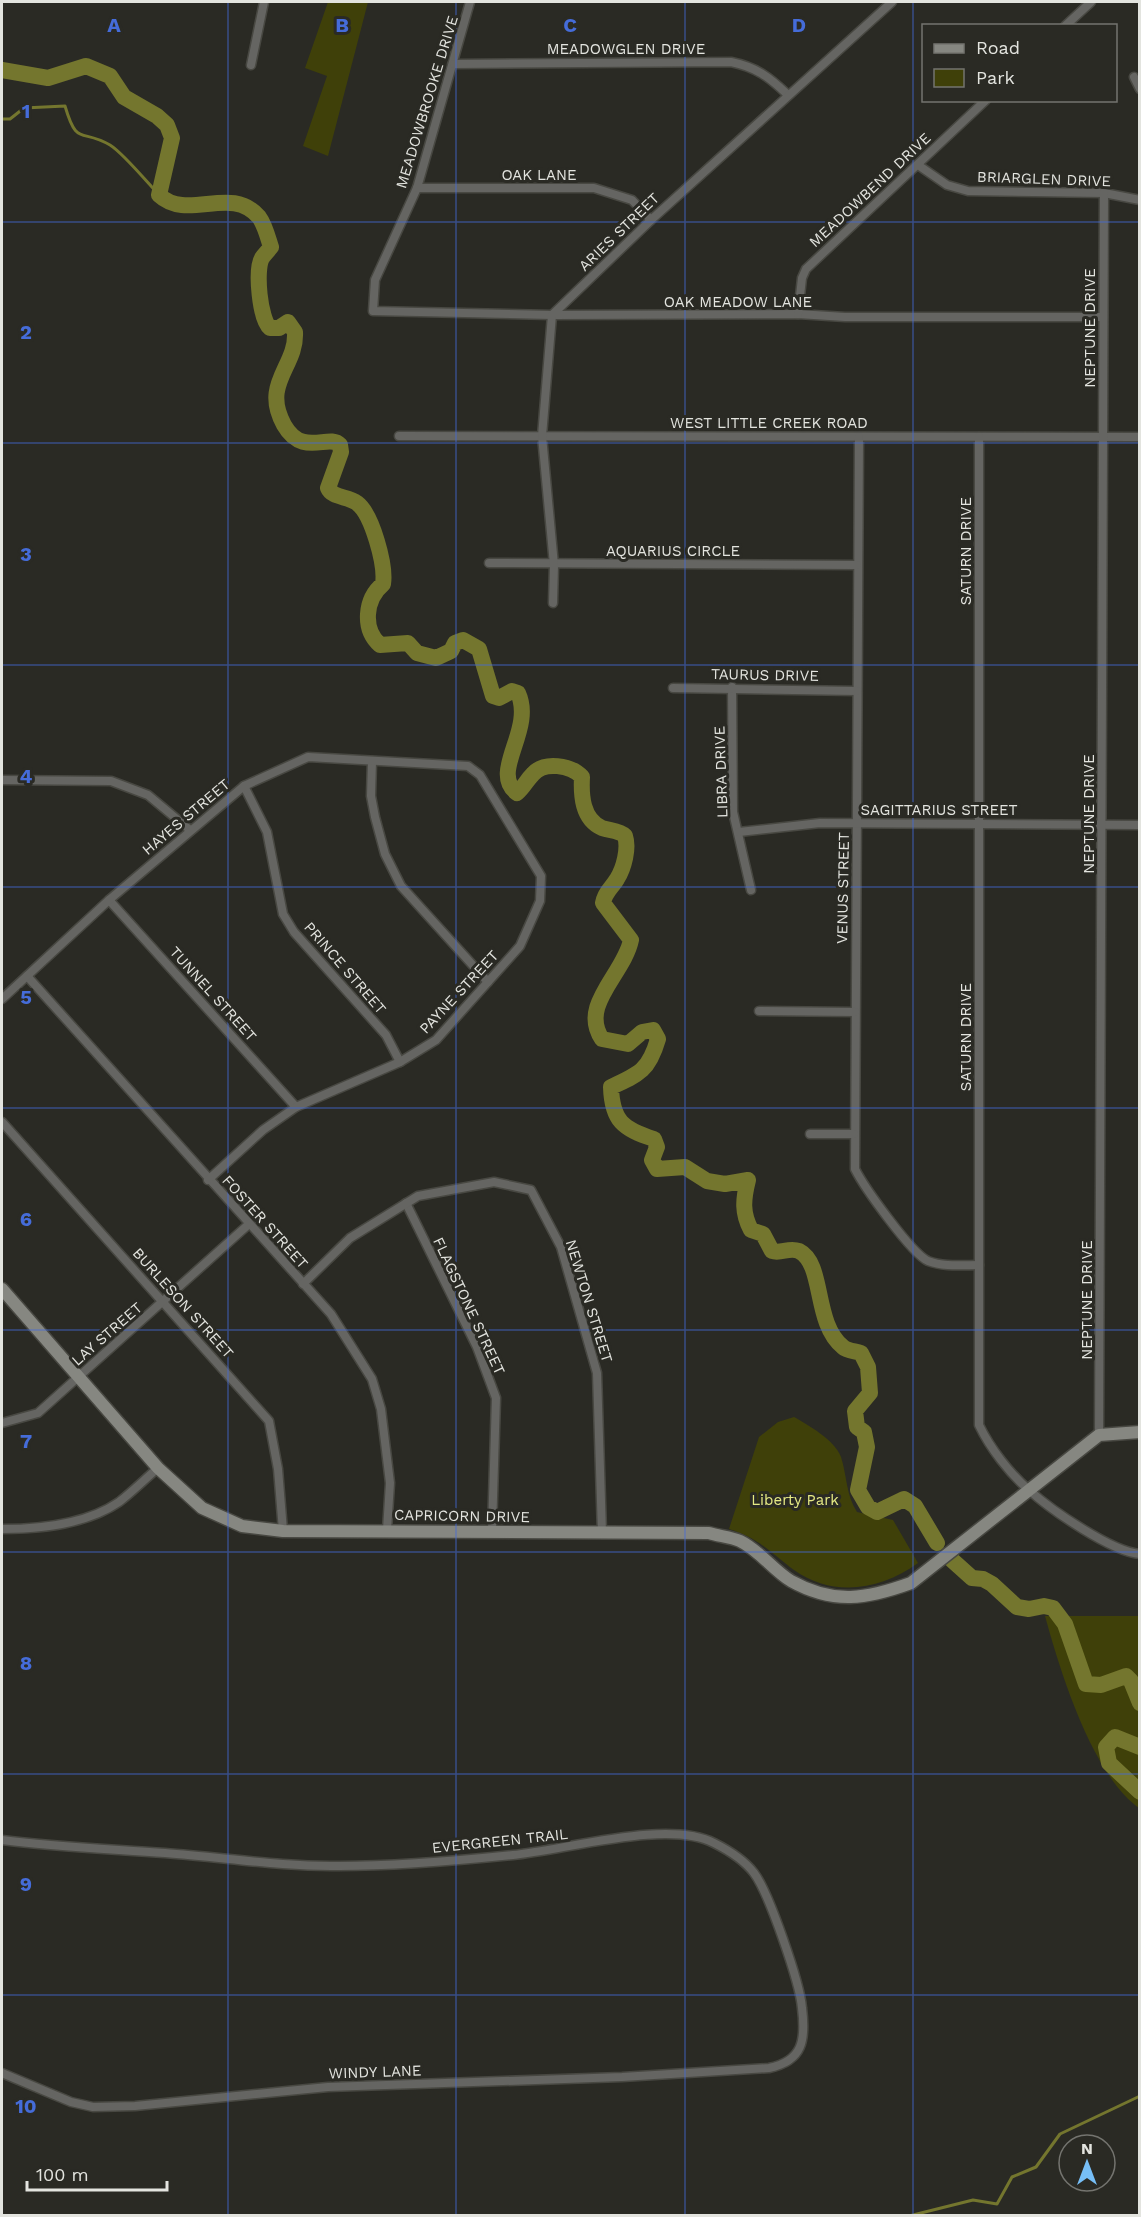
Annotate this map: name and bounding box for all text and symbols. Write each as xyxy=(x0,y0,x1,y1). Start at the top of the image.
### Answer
text: A xyxy=(107,13,121,37)
text: B xyxy=(335,13,349,37)
street label: MEADOWBROOKE DRIVE xyxy=(392,13,462,191)
text: C xyxy=(563,13,577,37)
text: D xyxy=(792,13,806,37)
legend xyxy=(922,24,1117,102)
text: Road xyxy=(976,37,1020,58)
street label: MEADOWGLEN DRIVE xyxy=(547,40,705,58)
text: Park xyxy=(976,67,1015,88)
text: 1 xyxy=(22,99,30,123)
street label: MEADOWBEND DRIVE xyxy=(806,129,934,251)
street label: OAK LANE xyxy=(501,166,577,184)
street label: BRIARGLEN DRIVE xyxy=(977,168,1111,190)
street label: ARIES STREET xyxy=(575,189,663,275)
street label: NEPTUNE DRIVE xyxy=(1081,268,1099,388)
street label: OAK MEADOW LANE xyxy=(664,293,812,311)
text: 2 xyxy=(20,320,32,344)
street label: WEST LITTLE CREEK ROAD xyxy=(670,414,868,432)
street label: SATURN DRIVE xyxy=(957,497,975,605)
text: 3 xyxy=(20,542,32,566)
street label: AQUARIUS CIRCLE xyxy=(606,542,740,560)
street label: TAURUS DRIVE xyxy=(711,665,819,685)
street label: LIBRA DRIVE xyxy=(710,726,732,818)
street label: NEPTUNE DRIVE xyxy=(1080,754,1098,874)
text: 4 xyxy=(20,764,33,788)
street label: HAYES STREET xyxy=(138,775,234,859)
street label: SAGITTARIUS STREET xyxy=(860,801,1018,819)
street label: VENUS STREET xyxy=(833,832,853,944)
street label: PRINCE STREET xyxy=(300,918,390,1018)
street label: TUNNEL STREET xyxy=(166,943,260,1045)
street label: PAYNE STREET xyxy=(416,946,502,1038)
street label: SATURN DRIVE xyxy=(957,983,975,1091)
text: 5 xyxy=(20,985,32,1009)
street label: FOSTER STREET xyxy=(218,1172,312,1272)
text: 6 xyxy=(20,1207,32,1231)
street label: FLAGSTONE STREET xyxy=(429,1234,509,1378)
street label: NEWTON STREET xyxy=(562,1237,616,1365)
street label: NEPTUNE DRIVE xyxy=(1078,1240,1096,1360)
street label: BURLESON STREET xyxy=(129,1244,237,1362)
street label: LAY STREET xyxy=(68,1299,146,1369)
text: 7 xyxy=(20,1429,32,1453)
park label: Liberty Park xyxy=(751,1491,839,1509)
street label: CAPRICORN DRIVE xyxy=(394,1506,530,1526)
text: 8 xyxy=(20,1651,32,1675)
street label: EVERGREEN TRAIL xyxy=(431,1825,569,1857)
text: 9 xyxy=(20,1872,32,1896)
street label: WINDY LANE xyxy=(328,2061,422,2083)
text: 10 xyxy=(15,2094,37,2118)
north arrow xyxy=(1057,2133,1117,2193)
text: N xyxy=(1081,2139,1093,2158)
scale bar xyxy=(27,2154,166,2192)
text: 100 m xyxy=(36,2164,89,2185)

